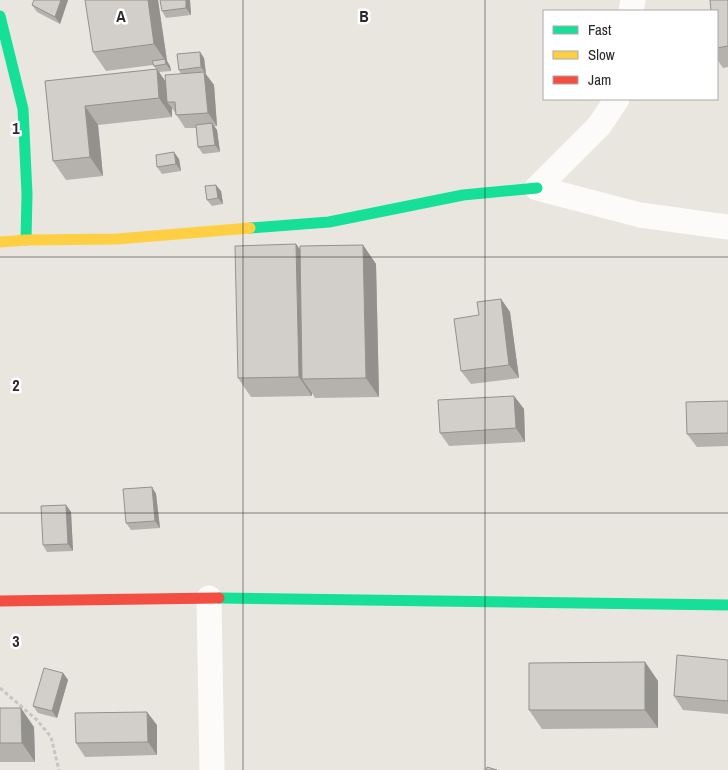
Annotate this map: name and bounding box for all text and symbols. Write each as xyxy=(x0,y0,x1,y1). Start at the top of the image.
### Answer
text: A xyxy=(116,5,126,27)
text: B xyxy=(359,5,369,27)
legend xyxy=(543,10,718,100)
text: Fast xyxy=(588,19,612,40)
text: Slow xyxy=(588,44,615,65)
text: Jam xyxy=(588,69,611,90)
text: 1 xyxy=(12,117,20,139)
text: 2 xyxy=(12,374,20,396)
text: 3 xyxy=(12,630,20,652)

